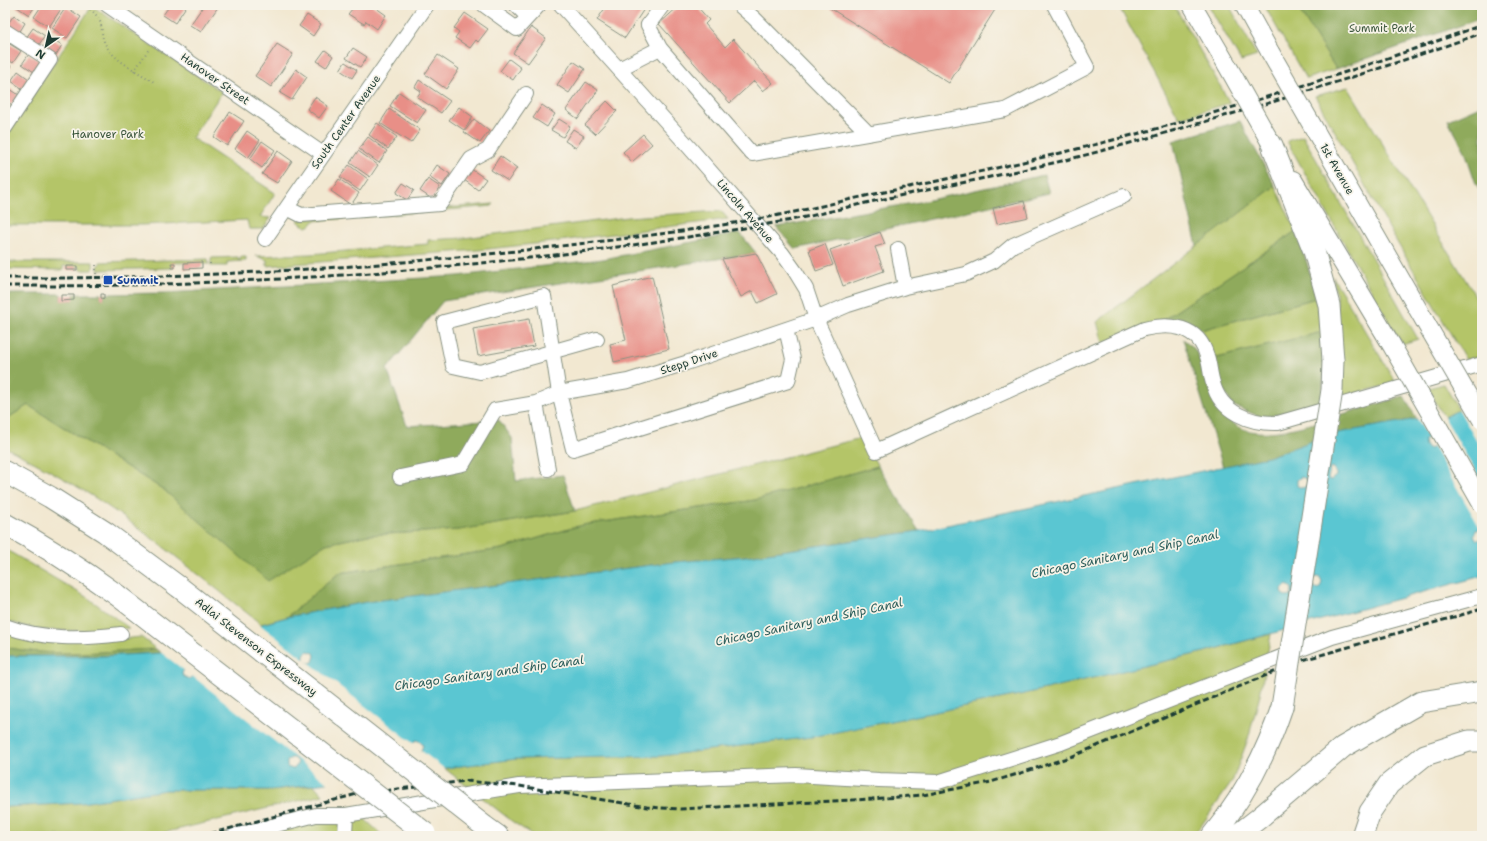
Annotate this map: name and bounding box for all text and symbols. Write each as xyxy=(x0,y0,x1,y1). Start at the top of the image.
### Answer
park label: Summit Park xyxy=(1349,21,1415,36)
north arrow xyxy=(26,26,66,66)
text: N xyxy=(33,45,48,63)
street label: Hanover Street xyxy=(178,50,253,108)
street label: South Center Avenue xyxy=(308,72,384,172)
park label: Hanover Park xyxy=(72,127,144,142)
street label: 1st Avenue xyxy=(1316,141,1358,197)
street label: Lincoln Avenue xyxy=(713,176,777,246)
place label: Summit xyxy=(117,273,159,288)
marker: Summit xyxy=(102,274,114,286)
street label: Stepp Drive xyxy=(658,346,720,378)
water label: Chicago Sanitary and Ship Canal xyxy=(1030,526,1220,582)
street label: Adlai Stevenson Expressway xyxy=(192,594,320,700)
water label: Chicago Sanitary and Ship Canal xyxy=(714,594,904,650)
water label: Chicago Sanitary and Ship Canal xyxy=(393,652,585,694)

